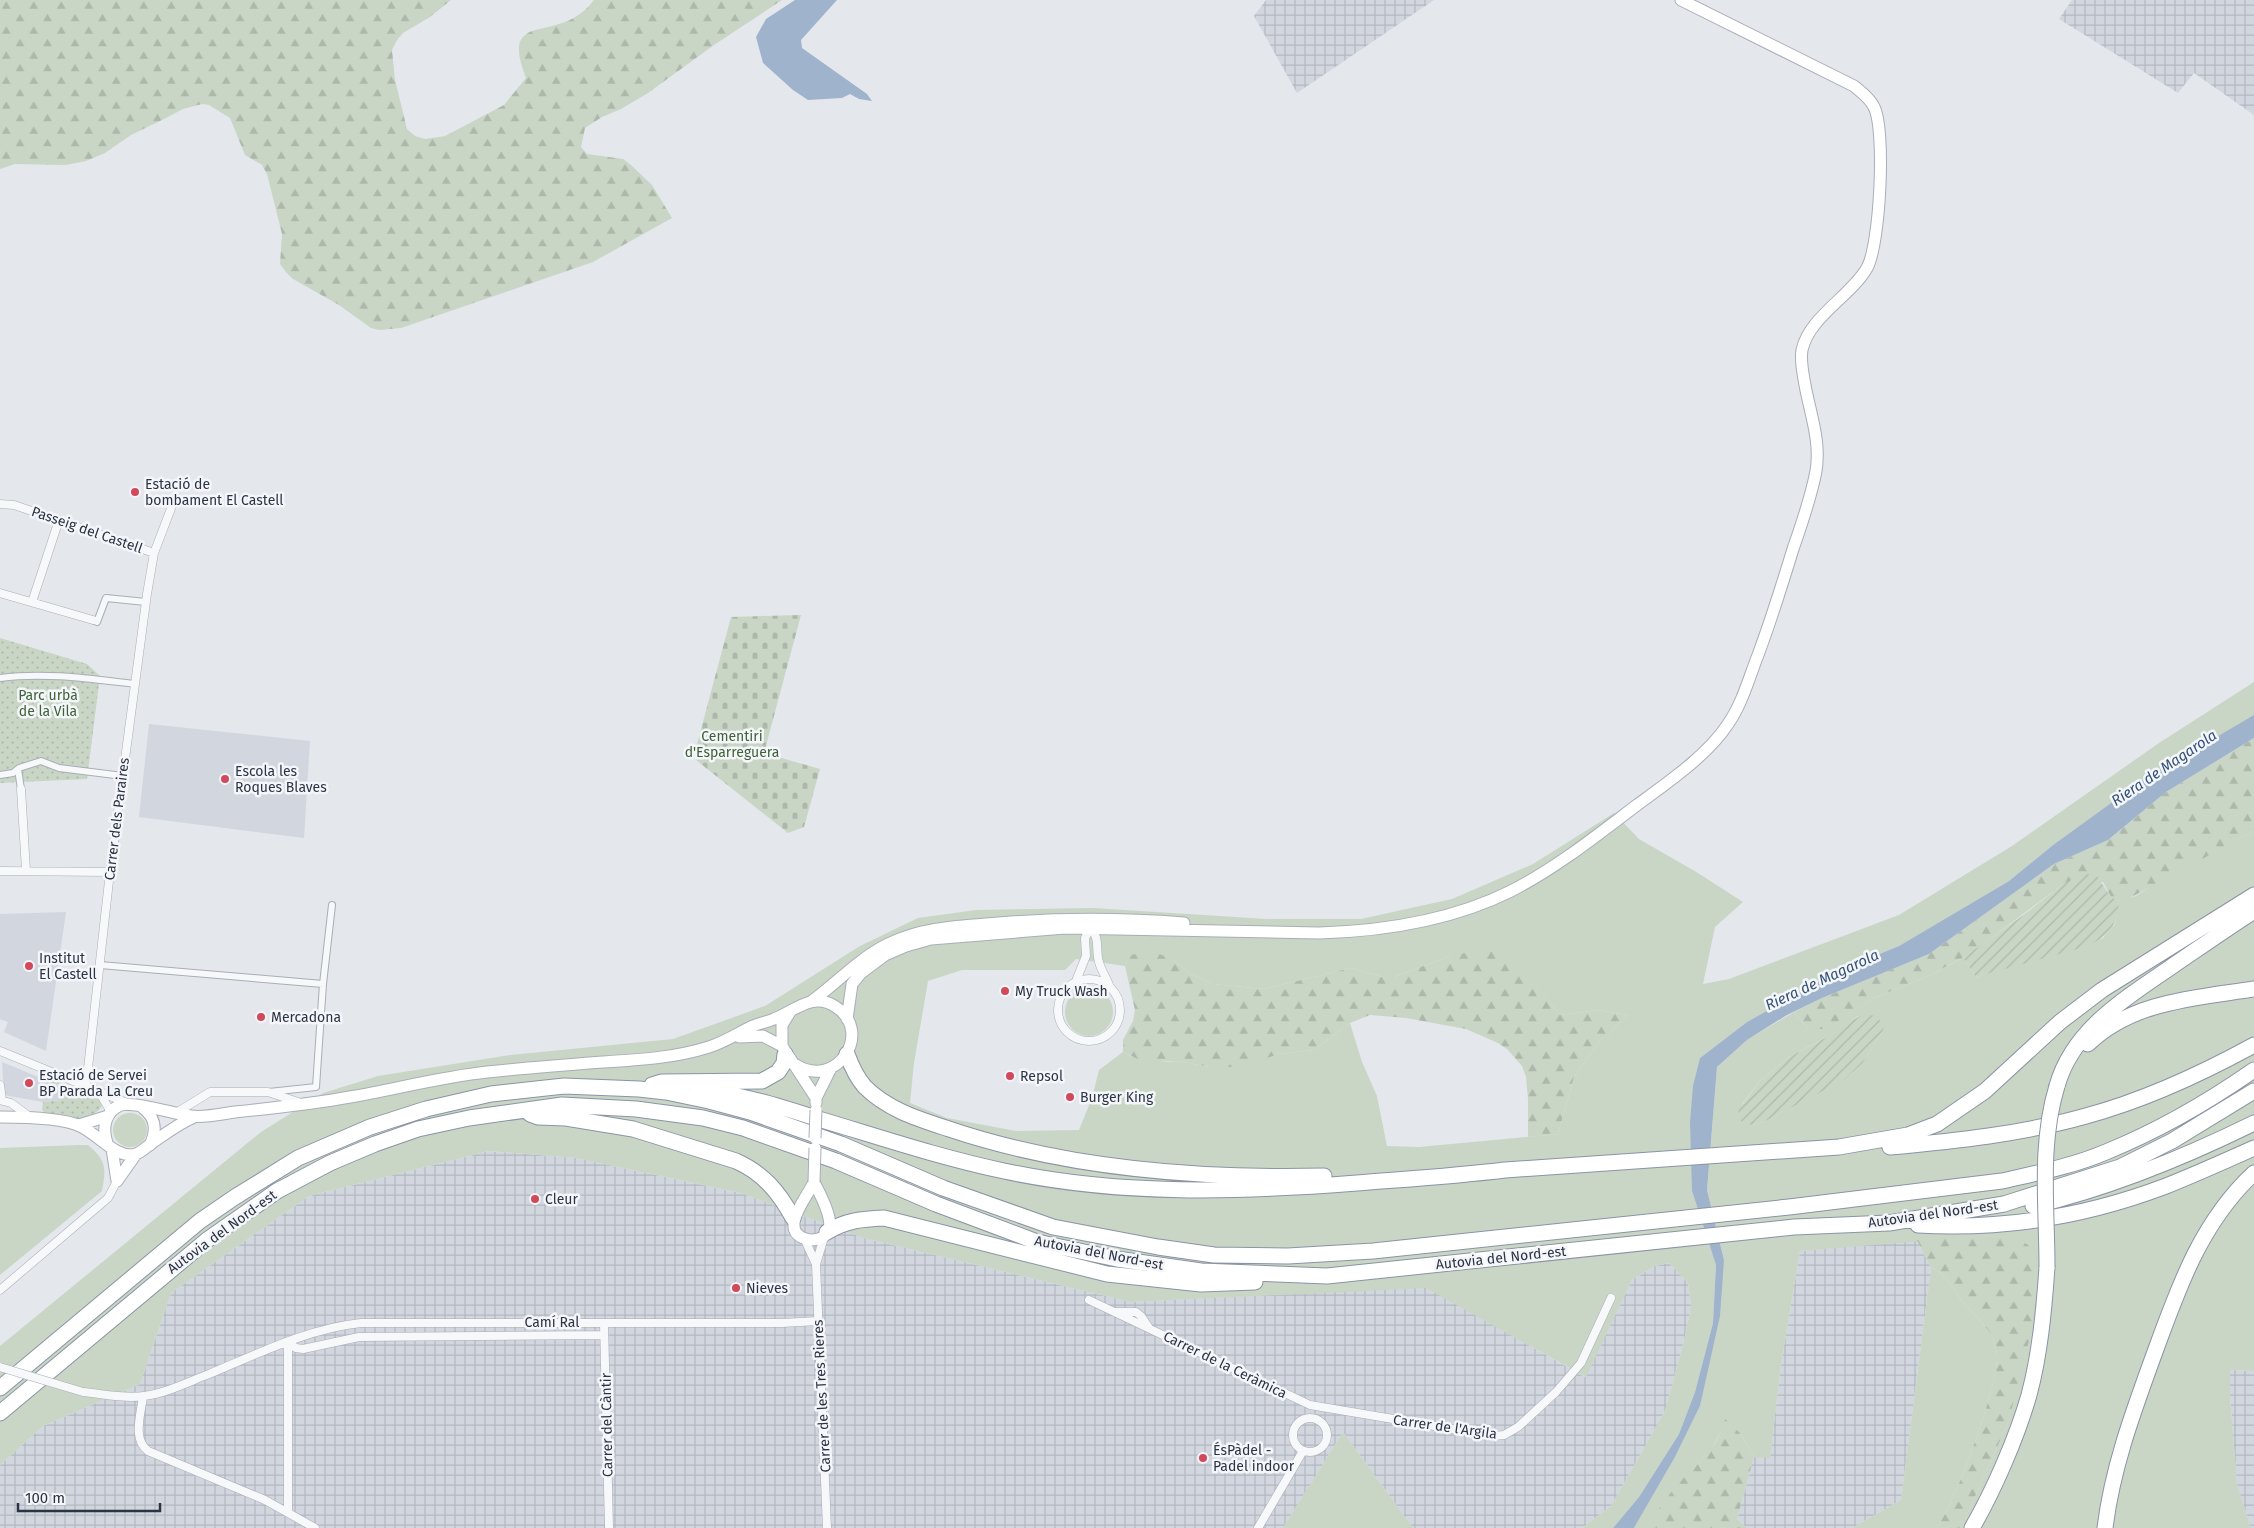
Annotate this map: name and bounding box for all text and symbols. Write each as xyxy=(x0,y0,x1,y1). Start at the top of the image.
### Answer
place label: Estació de bombament El Castell xyxy=(145,476,283,509)
marker: Estació de bombament El Castell xyxy=(129,486,141,498)
street label: Passeig del Castell xyxy=(29,503,145,557)
park label: Parc urbà de la Vila xyxy=(18,687,78,720)
water label: Riera de Magarola xyxy=(2108,726,2220,810)
park label: Cementiri d'Esparreguera xyxy=(685,728,779,761)
street label: Carrer dels Paraires xyxy=(101,756,133,881)
place label: Escola les Roques Blaves xyxy=(235,763,327,796)
marker: Escola les Roques Blaves xyxy=(219,773,231,785)
water label: Riera de Magarola xyxy=(1762,946,1882,1014)
place label: Institut El Castell xyxy=(39,950,97,983)
marker: Institut El Castell xyxy=(23,960,35,972)
place label: My Truck Wash xyxy=(1015,983,1108,1000)
marker: My Truck Wash xyxy=(999,985,1011,997)
place label: Mercadona xyxy=(271,1009,341,1026)
marker: Mercadona xyxy=(255,1011,267,1023)
place label: Estació de Servei BP Parada La Creu xyxy=(39,1067,153,1100)
place label: Repsol xyxy=(1020,1068,1063,1085)
marker: Repsol xyxy=(1004,1070,1016,1082)
marker: Estació de Servei BP Parada La Creu xyxy=(23,1077,35,1089)
place label: Burger King xyxy=(1080,1089,1154,1106)
marker: Burger King xyxy=(1064,1091,1076,1103)
street label: Autovia del Nord-est xyxy=(164,1186,281,1277)
place label: Cleur xyxy=(545,1191,579,1208)
marker: Cleur xyxy=(529,1193,541,1205)
street label: Autovia del Nord-est xyxy=(1867,1196,2000,1232)
street label: Autovia del Nord-est xyxy=(1033,1232,1166,1274)
street label: Autovia del Nord-est xyxy=(1435,1243,1568,1273)
place label: Nieves xyxy=(746,1280,789,1297)
marker: Nieves xyxy=(730,1282,742,1294)
street label: Camí Ral xyxy=(525,1314,579,1331)
street label: Carrer de les Tres Rieres xyxy=(809,1319,834,1473)
street label: Carrer de la Ceràmica xyxy=(1160,1328,1290,1402)
street label: Carrer del Càntir xyxy=(598,1372,616,1477)
street label: Carrer de l'Argila xyxy=(1392,1411,1498,1443)
place label: ÉsPàdel - Padel indoor xyxy=(1213,1441,1295,1475)
marker: ÉsPàdel - Padel indoor xyxy=(1197,1452,1209,1464)
scale bar xyxy=(18,1480,160,1512)
text: 100 m xyxy=(25,1489,65,1507)

